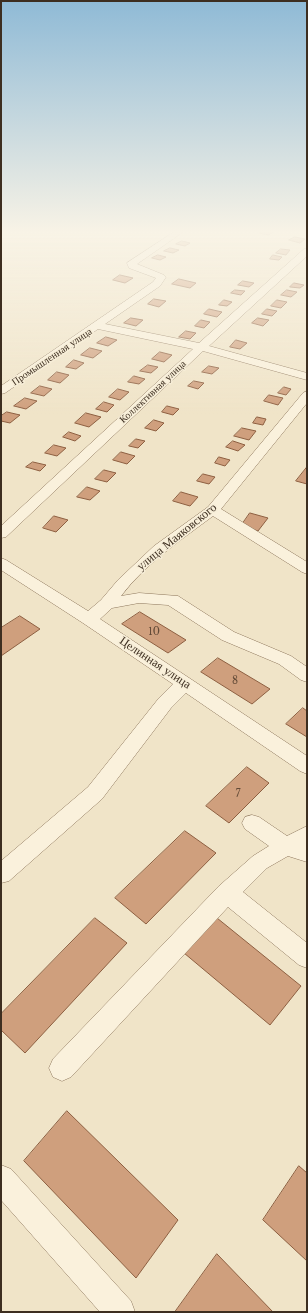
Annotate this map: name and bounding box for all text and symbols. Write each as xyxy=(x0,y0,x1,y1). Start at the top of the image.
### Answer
street label: Промышленная улица xyxy=(9,326,95,388)
street label: Коллективная улица xyxy=(117,358,189,426)
street label: улица Маяковского xyxy=(134,500,220,574)
house number: 10 xyxy=(148,626,160,638)
street label: Целинная улица xyxy=(116,634,194,692)
house number: 8 xyxy=(232,675,238,687)
house number: 7 xyxy=(235,788,241,800)

